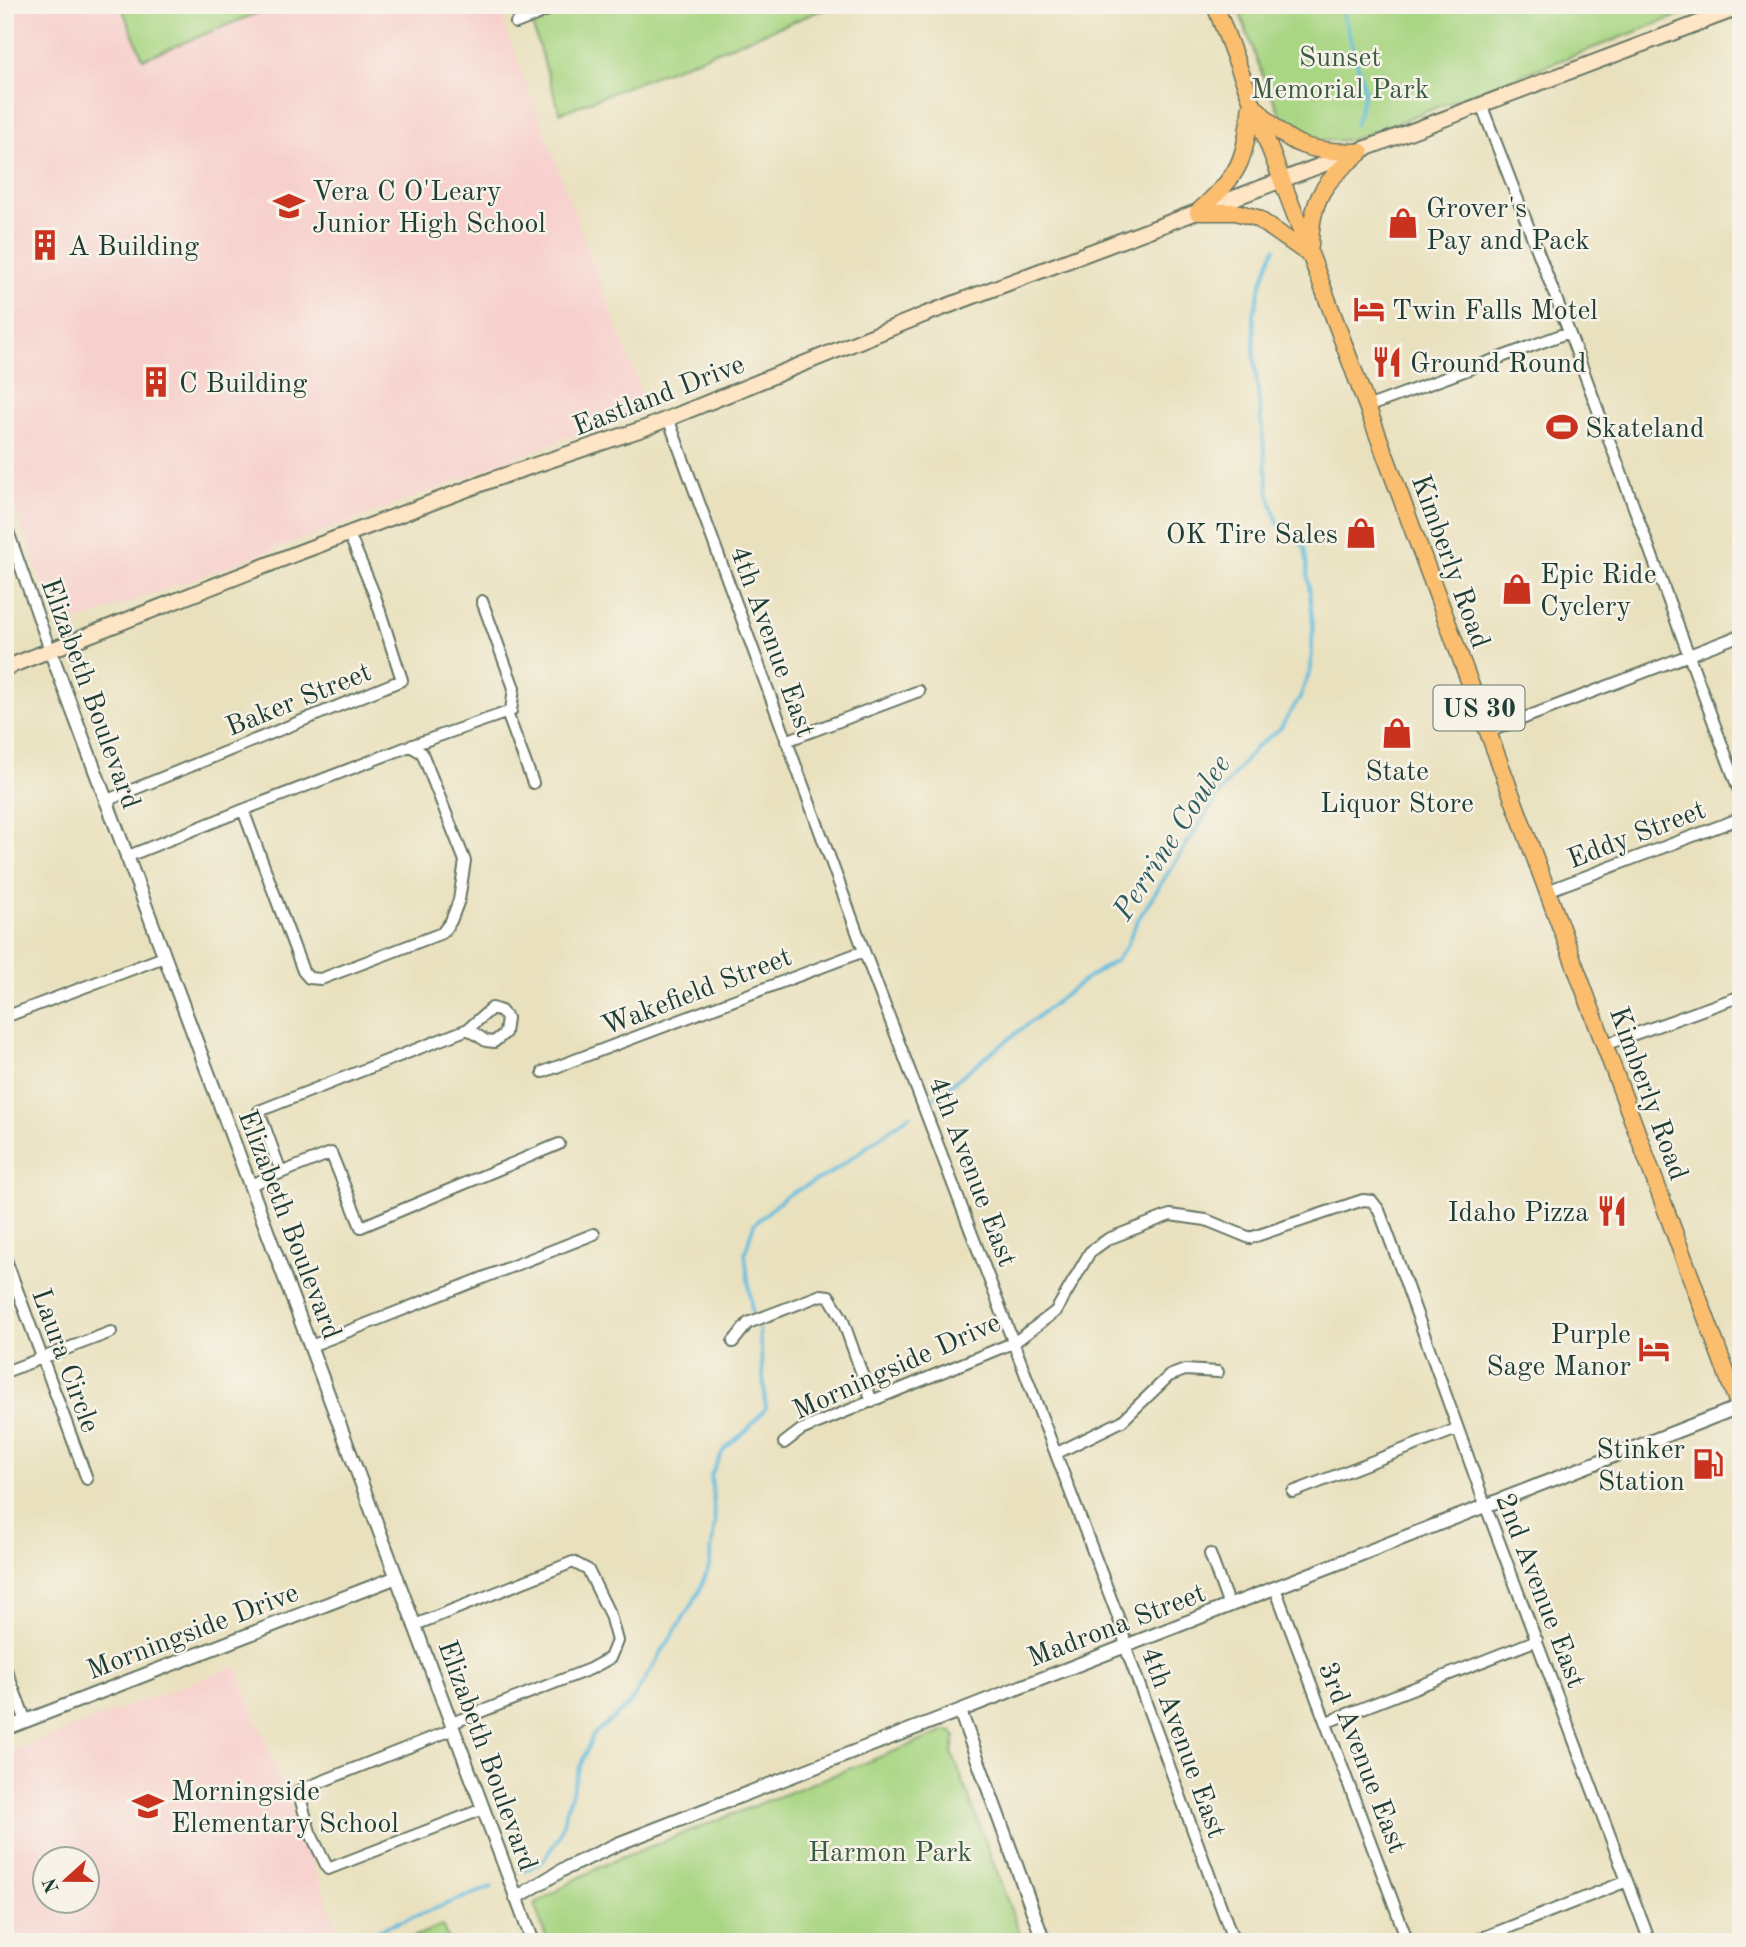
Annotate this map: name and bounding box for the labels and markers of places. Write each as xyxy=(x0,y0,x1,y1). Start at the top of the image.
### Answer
place label: Vera C O'Leary Junior High School xyxy=(312,179,546,239)
school or university icon: Vera C O'Leary Junior High School xyxy=(272,189,306,223)
place label: Grover's Pay and Pack xyxy=(1426,196,1590,256)
shop icon: Grover's Pay and Pack xyxy=(1386,206,1420,240)
building icon: A Building xyxy=(28,228,62,262)
place label: A Building xyxy=(68,234,199,262)
hotel icon: Twin Falls Motel xyxy=(1352,292,1386,326)
place label: Twin Falls Motel xyxy=(1392,298,1598,326)
restaurant icon: Ground Round xyxy=(1370,345,1404,379)
place label: Ground Round xyxy=(1410,351,1587,379)
building icon: C Building xyxy=(139,365,173,399)
place label: C Building xyxy=(179,371,307,399)
sports icon: Skateland xyxy=(1545,410,1579,444)
place label: Skateland xyxy=(1585,416,1705,444)
shop icon: OK Tire Sales xyxy=(1344,516,1378,550)
place label: OK Tire Sales xyxy=(1166,522,1338,550)
place label: Epic Ride Cyclery xyxy=(1540,562,1657,622)
shop icon: Epic Ride Cyclery xyxy=(1500,572,1534,606)
shop icon: State Liquor Store xyxy=(1380,716,1414,750)
place label: State Liquor Store xyxy=(1320,759,1474,819)
restaurant icon: Idaho Pizza xyxy=(1595,1194,1629,1228)
place label: Idaho Pizza xyxy=(1447,1200,1589,1228)
place label: Purple Sage Manor xyxy=(1486,1322,1631,1382)
hotel icon: Purple Sage Manor xyxy=(1637,1332,1671,1366)
place label: Stinker Station xyxy=(1596,1437,1685,1497)
fuel station icon: Stinker Station xyxy=(1691,1447,1725,1481)
place label: Morningside Elementary School xyxy=(171,1779,399,1839)
school or university icon: Morningside Elementary School xyxy=(131,1789,165,1823)

